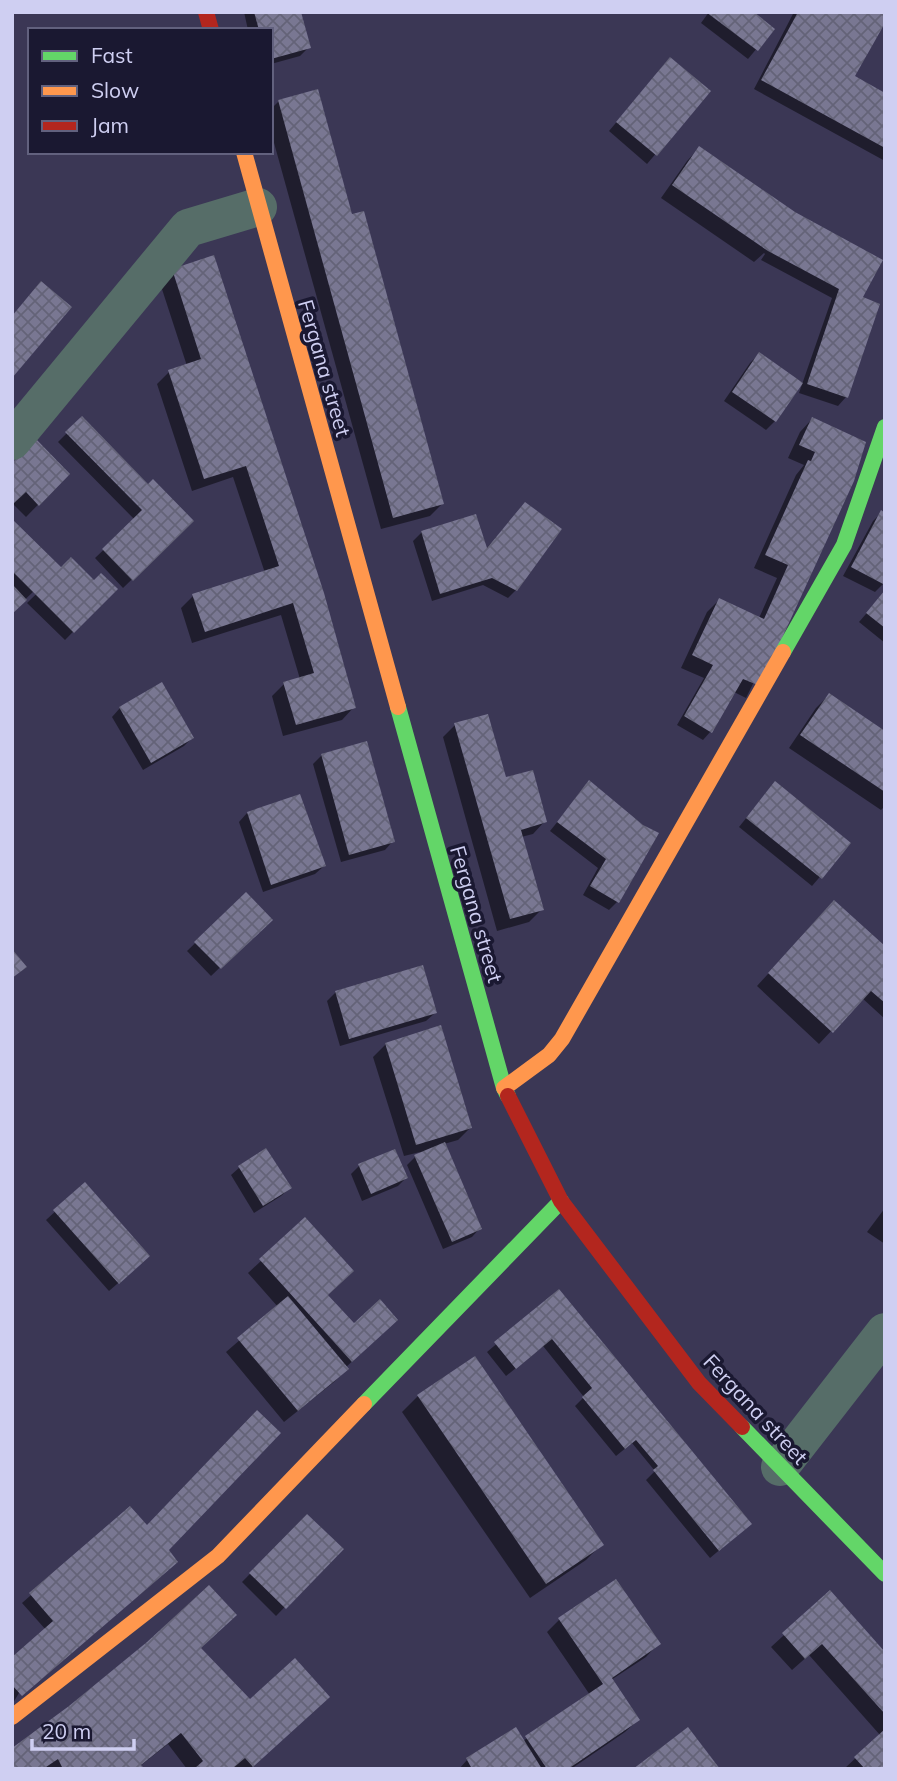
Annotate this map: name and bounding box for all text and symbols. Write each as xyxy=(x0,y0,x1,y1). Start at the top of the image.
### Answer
legend xyxy=(28,28,273,154)
text: Fast xyxy=(91,42,133,68)
text: Slow xyxy=(91,77,139,103)
text: Jam xyxy=(91,112,129,138)
street label: Fergana street xyxy=(293,296,357,440)
street label: Fergana street xyxy=(445,842,509,986)
street label: Fergana street xyxy=(698,1348,814,1470)
scale bar xyxy=(32,1708,133,1752)
text: 20 m xyxy=(42,1718,91,1744)

